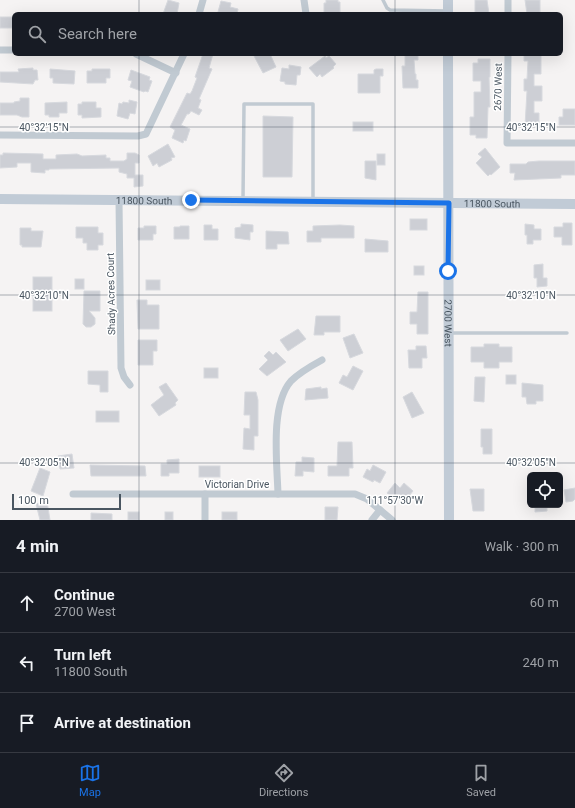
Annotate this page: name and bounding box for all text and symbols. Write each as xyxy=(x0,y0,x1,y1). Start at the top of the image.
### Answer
search box xyxy=(12,12,563,56)
icon: search xyxy=(26,23,48,45)
text: Search here xyxy=(58,25,137,43)
street label: 2670 West xyxy=(492,63,504,111)
text: 40°32'15"N xyxy=(19,122,69,133)
text: 40°32'15"N xyxy=(506,122,556,133)
route end xyxy=(182,191,200,209)
street label: 11800 South xyxy=(116,195,172,206)
street label: 11800 South xyxy=(464,198,520,209)
street label: Shady Acres Court xyxy=(105,253,117,335)
route start xyxy=(439,262,457,280)
text: 40°32'10"N xyxy=(19,290,69,301)
text: 40°32'10"N xyxy=(506,290,556,301)
street label: 2700 West xyxy=(443,299,454,347)
text: 40°32'05"N xyxy=(19,457,69,468)
text: 40°32'05"N xyxy=(506,457,556,468)
map controls xyxy=(527,472,563,508)
button: locate xyxy=(527,472,563,508)
street label: Victorian Drive xyxy=(205,479,269,490)
scale bar xyxy=(12,492,121,511)
text: 100 m xyxy=(18,494,49,507)
text: 111°57'30"W xyxy=(367,495,424,506)
text: 4 min xyxy=(16,536,59,556)
text: Walk · 300 m xyxy=(484,539,559,554)
text: Continue xyxy=(54,586,115,604)
icon: ahead xyxy=(16,592,38,614)
text: 60 m xyxy=(530,595,559,610)
text: 2700 West xyxy=(54,604,116,619)
text: Turn left xyxy=(54,646,111,664)
icon: left xyxy=(16,652,38,674)
text: 240 m xyxy=(522,655,559,670)
text: 11800 South xyxy=(54,664,127,679)
icon: arrive xyxy=(16,712,38,734)
text: Arrive at destination xyxy=(54,714,191,732)
tab: Map xyxy=(79,762,101,799)
tab: Directions xyxy=(259,762,308,799)
tab: Saved xyxy=(466,762,496,799)

